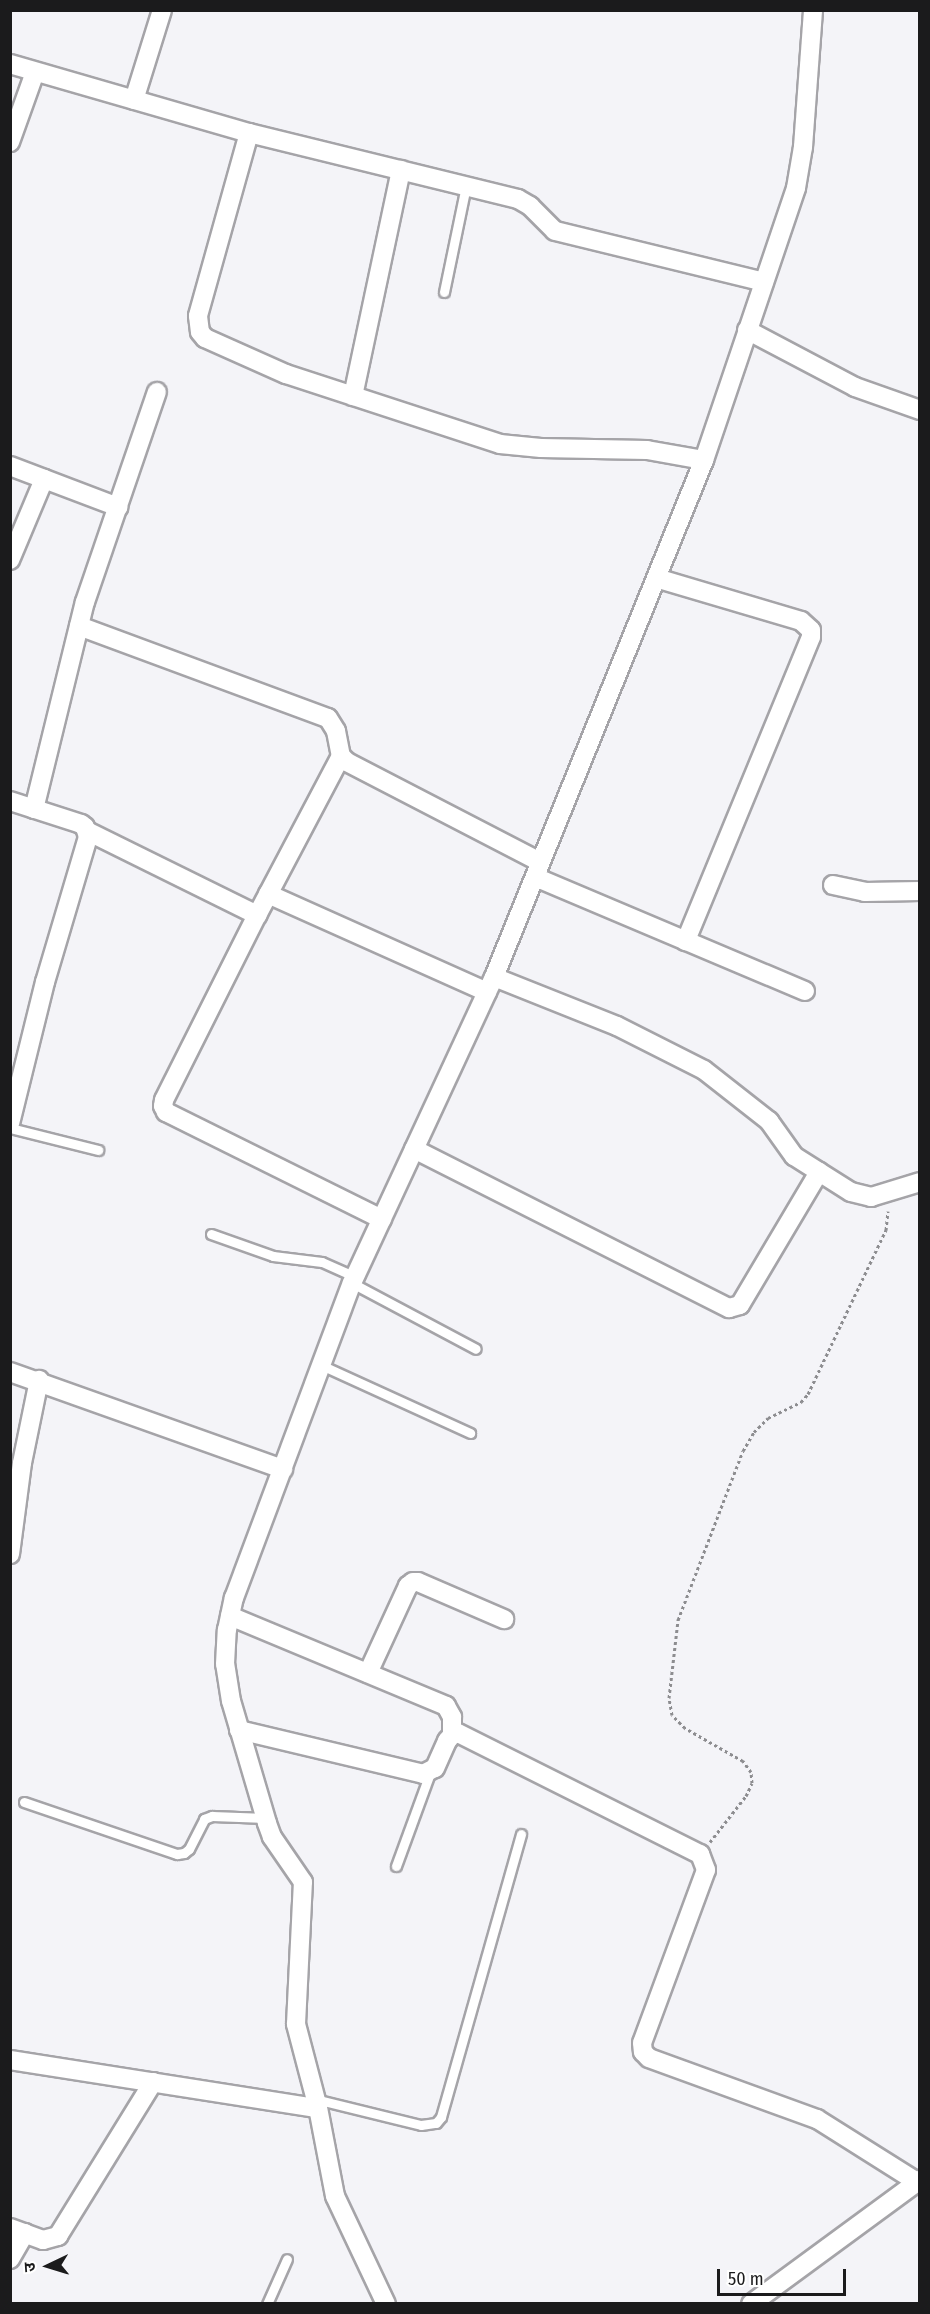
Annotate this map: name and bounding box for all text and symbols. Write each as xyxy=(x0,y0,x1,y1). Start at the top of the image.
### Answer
north arrow xyxy=(18,2236,78,2296)
scale bar xyxy=(720,2257,849,2295)
text: उ xyxy=(20,2262,39,2273)
text: 50 m xyxy=(728,2268,764,2290)

